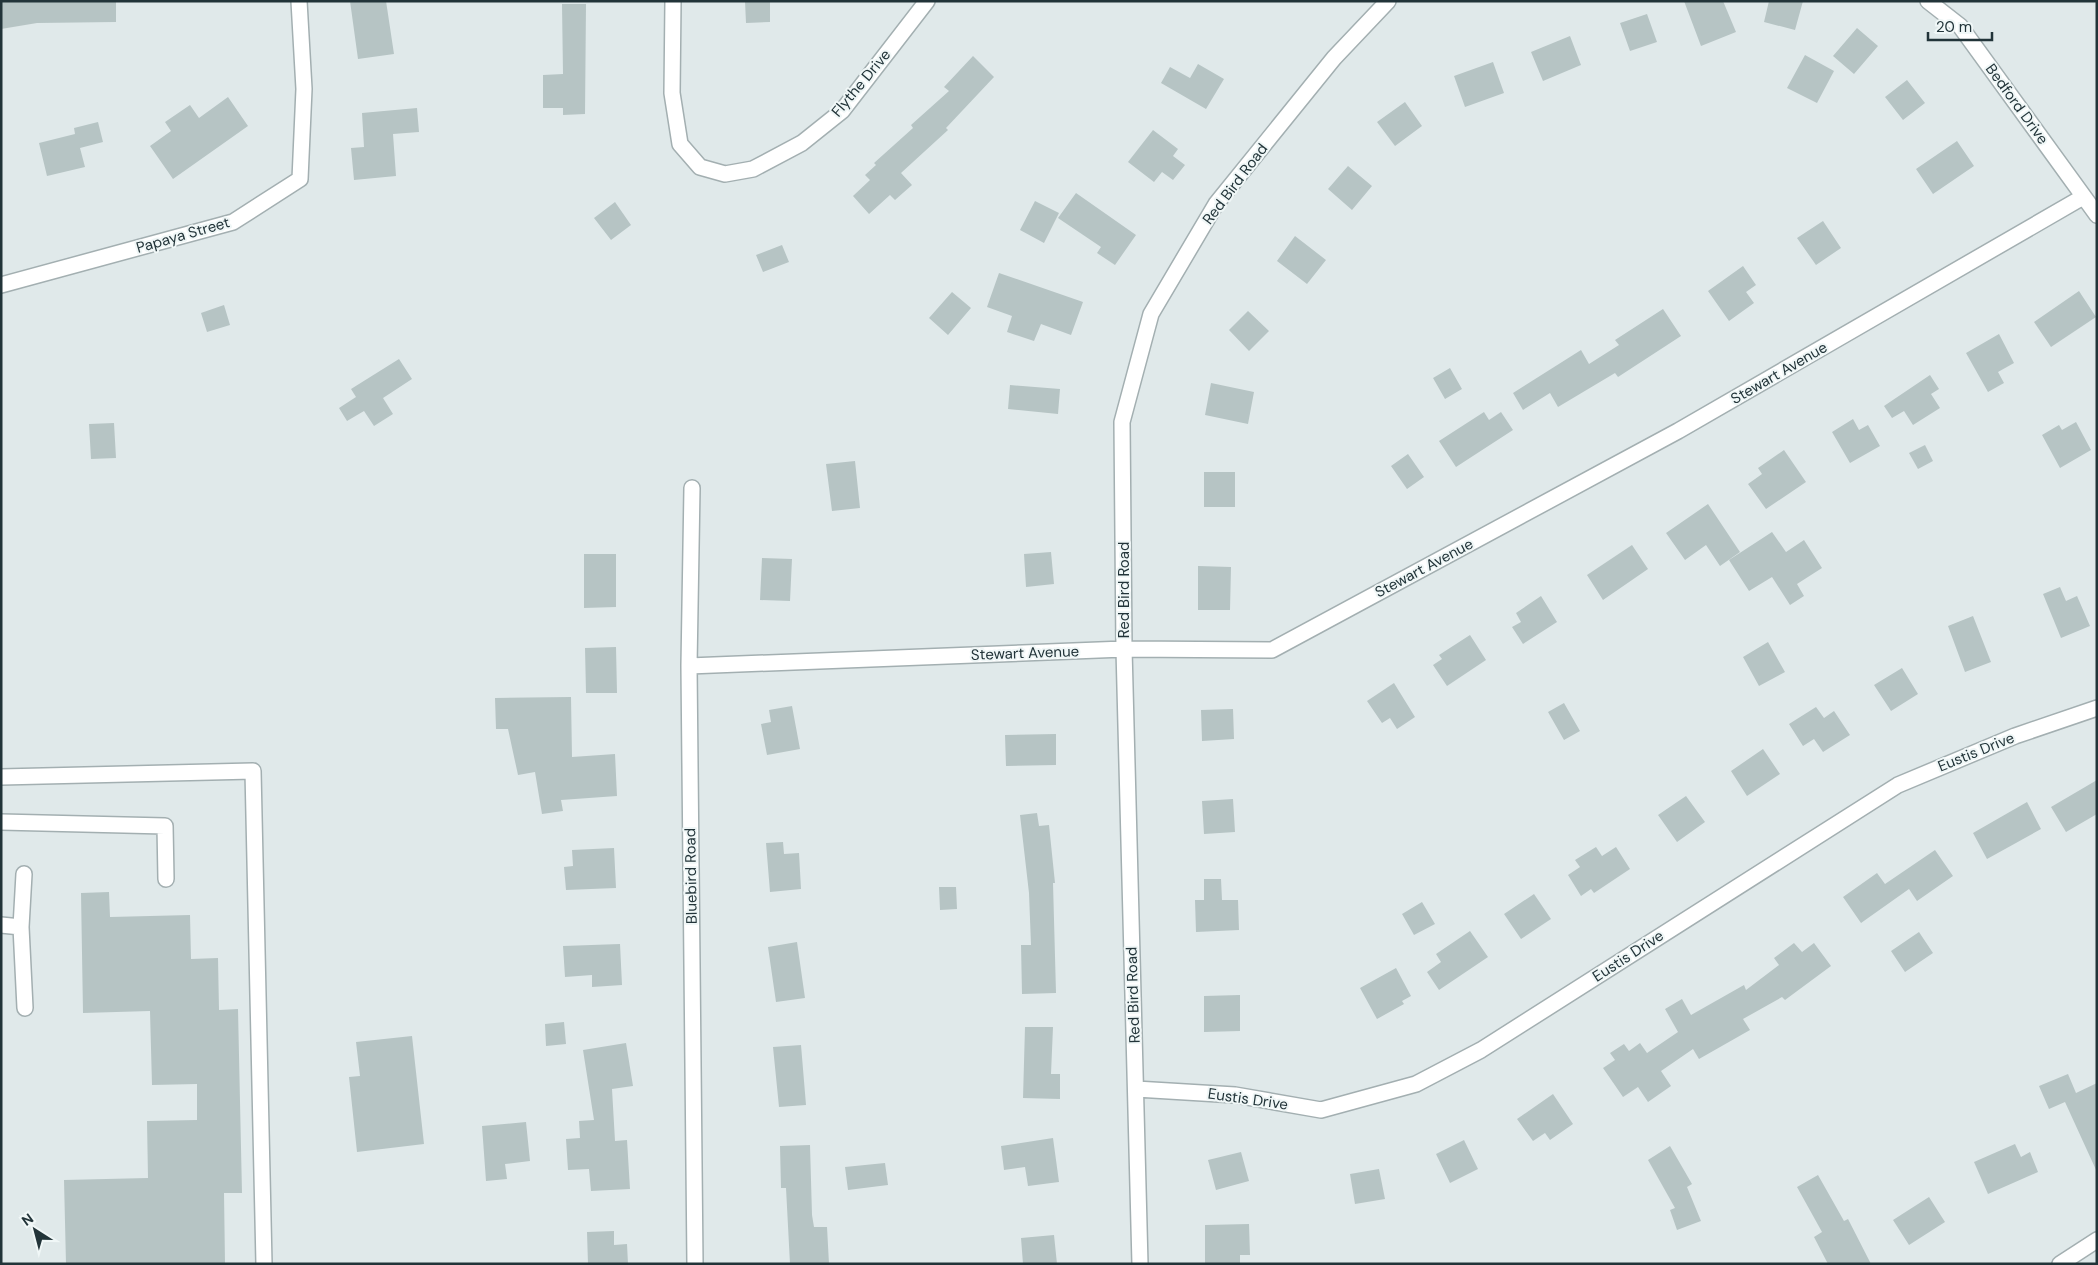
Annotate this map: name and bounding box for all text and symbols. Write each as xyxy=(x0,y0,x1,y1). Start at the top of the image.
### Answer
scale bar xyxy=(1928,10,1992,42)
text: 20 m xyxy=(1936,17,1972,37)
street label: Flythe Drive xyxy=(827,45,895,121)
street label: Bedford Drive xyxy=(1981,60,2053,148)
street label: Red Bird Road xyxy=(1198,139,1272,229)
street label: Papaya Street xyxy=(134,212,232,258)
street label: Stewart Avenue xyxy=(1727,337,1831,409)
street label: Stewart Avenue xyxy=(1371,534,1477,602)
street label: Red Bird Road xyxy=(1114,542,1134,638)
street label: Stewart Avenue xyxy=(971,641,1079,665)
street label: Eustis Drive xyxy=(1935,728,2017,776)
street label: Bluebird Road xyxy=(680,828,702,924)
street label: Eustis Drive xyxy=(1589,926,1667,986)
street label: Red Bird Road xyxy=(1121,946,1145,1044)
street label: Eustis Drive xyxy=(1207,1083,1289,1115)
north arrow xyxy=(10,1205,60,1255)
text: N xyxy=(18,1209,37,1230)

